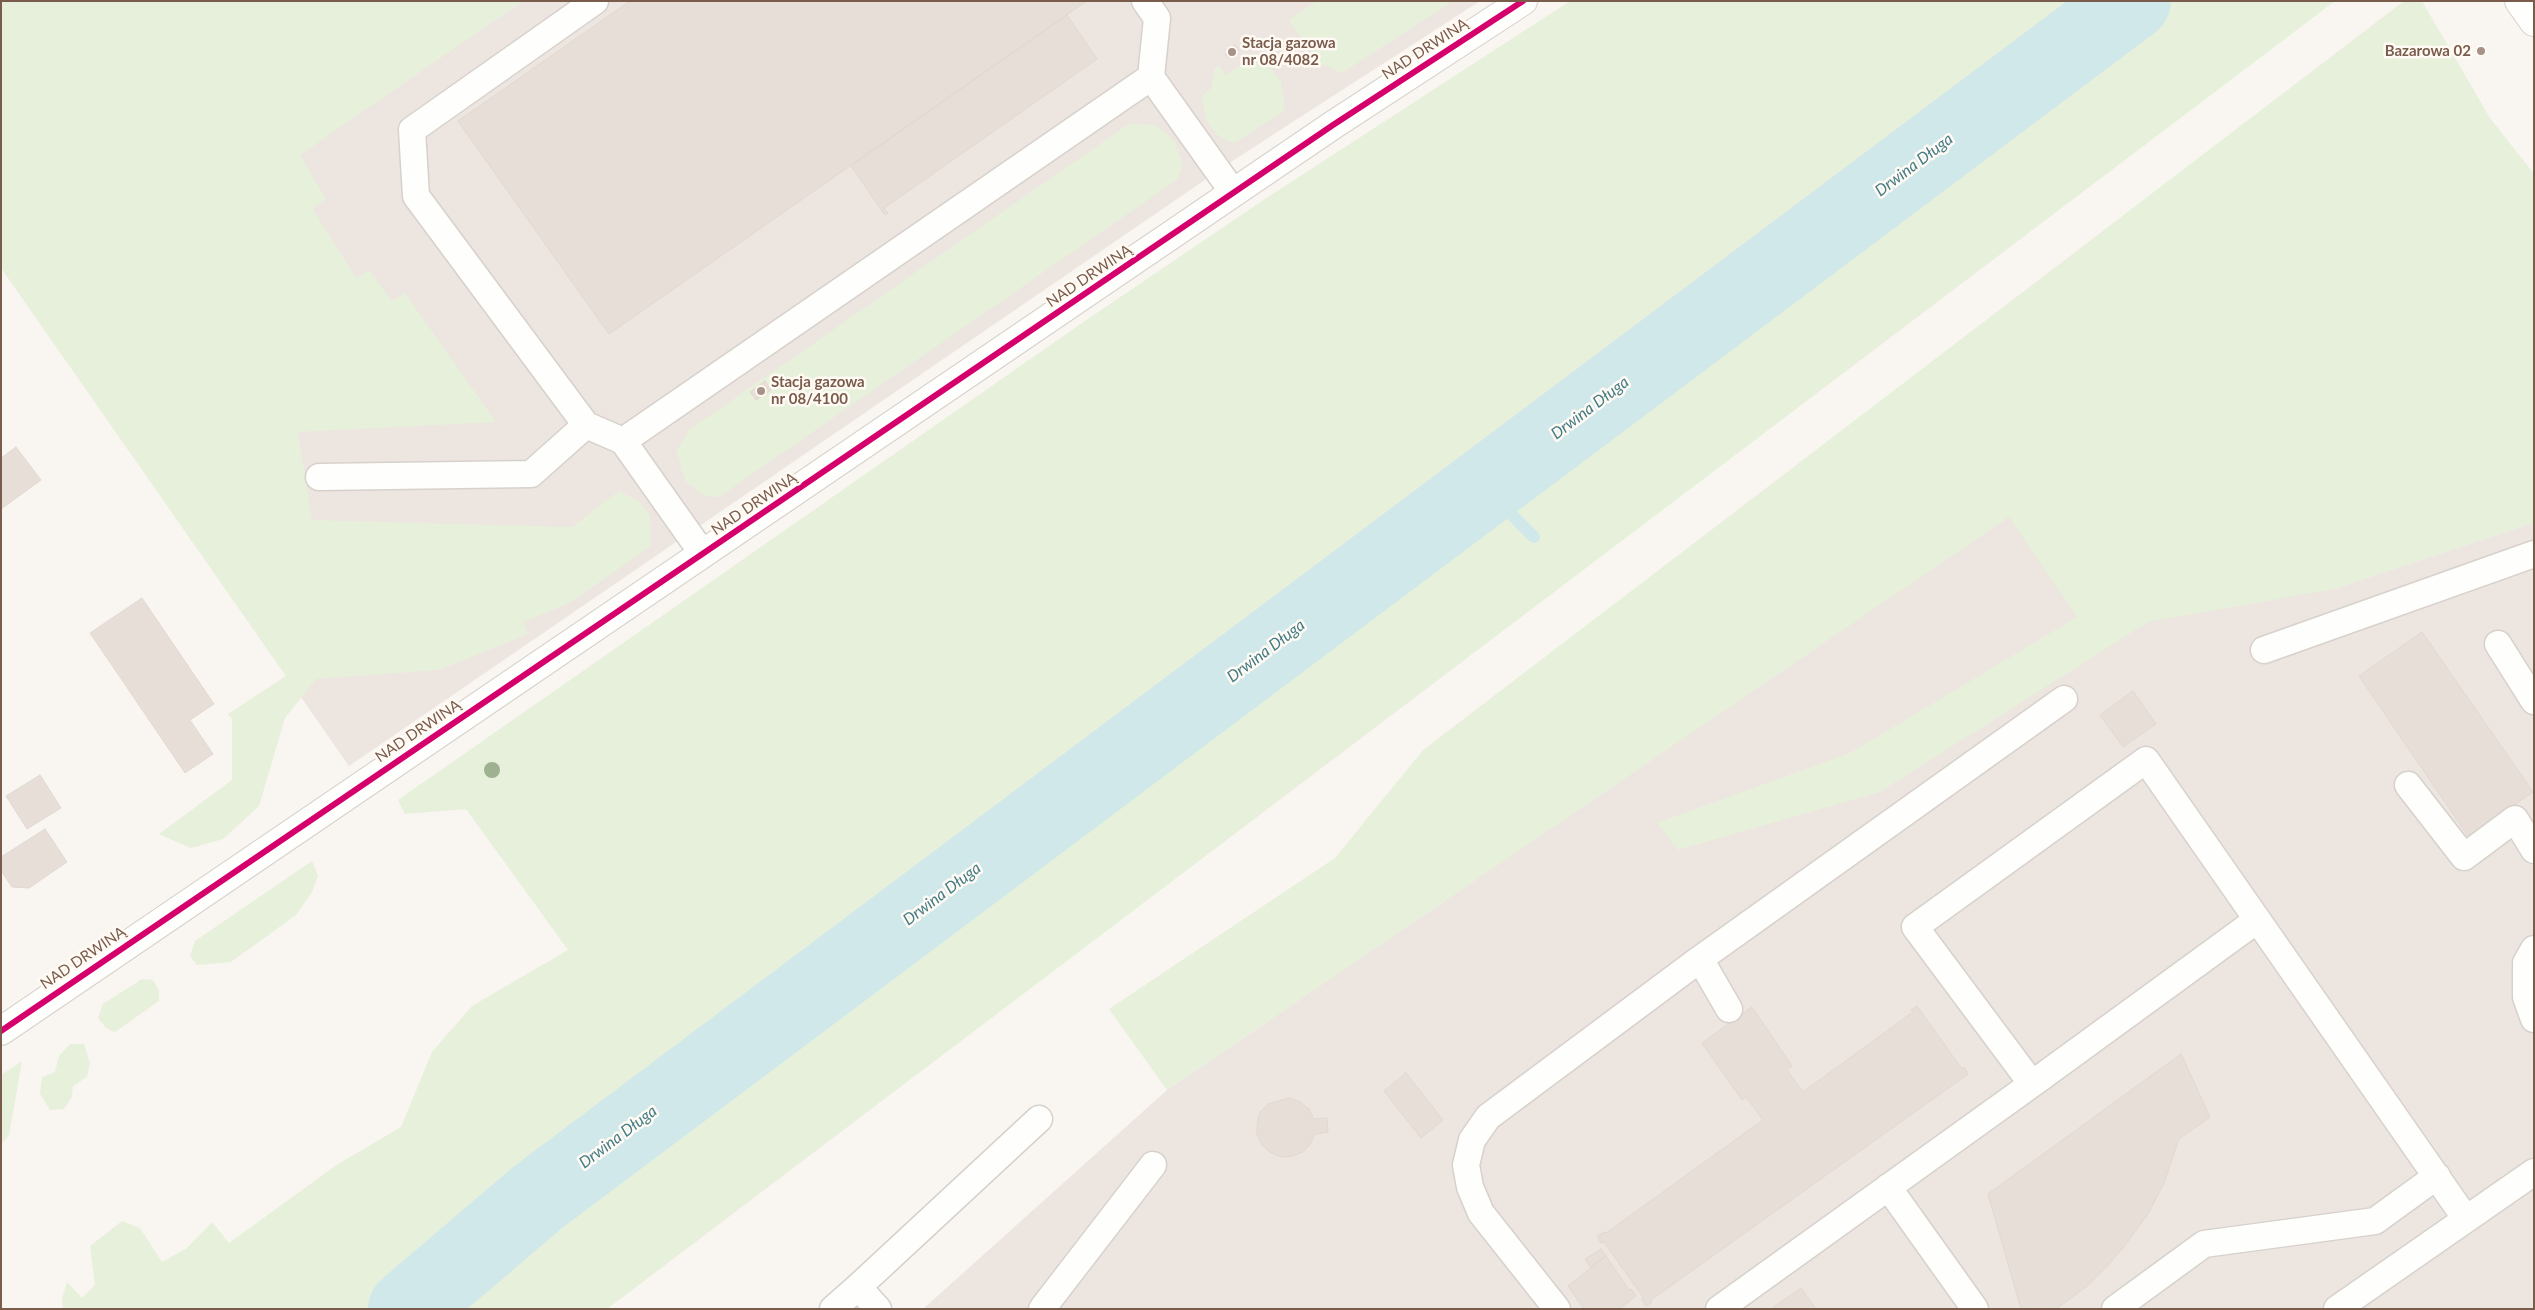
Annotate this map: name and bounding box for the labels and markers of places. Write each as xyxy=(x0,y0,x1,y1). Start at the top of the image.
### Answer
place label: Stacja gazowa nr 08/4082 xyxy=(1242,34,1336,69)
place label: Bazarowa 02 xyxy=(2385,42,2471,60)
marker: Bazarowa 02 xyxy=(2475,45,2487,57)
marker: Stacja gazowa nr 08/4082 xyxy=(1226,46,1238,58)
place label: Stacja gazowa nr 08/4100 xyxy=(771,373,865,408)
marker: Stacja gazowa nr 08/4100 xyxy=(755,385,767,397)

